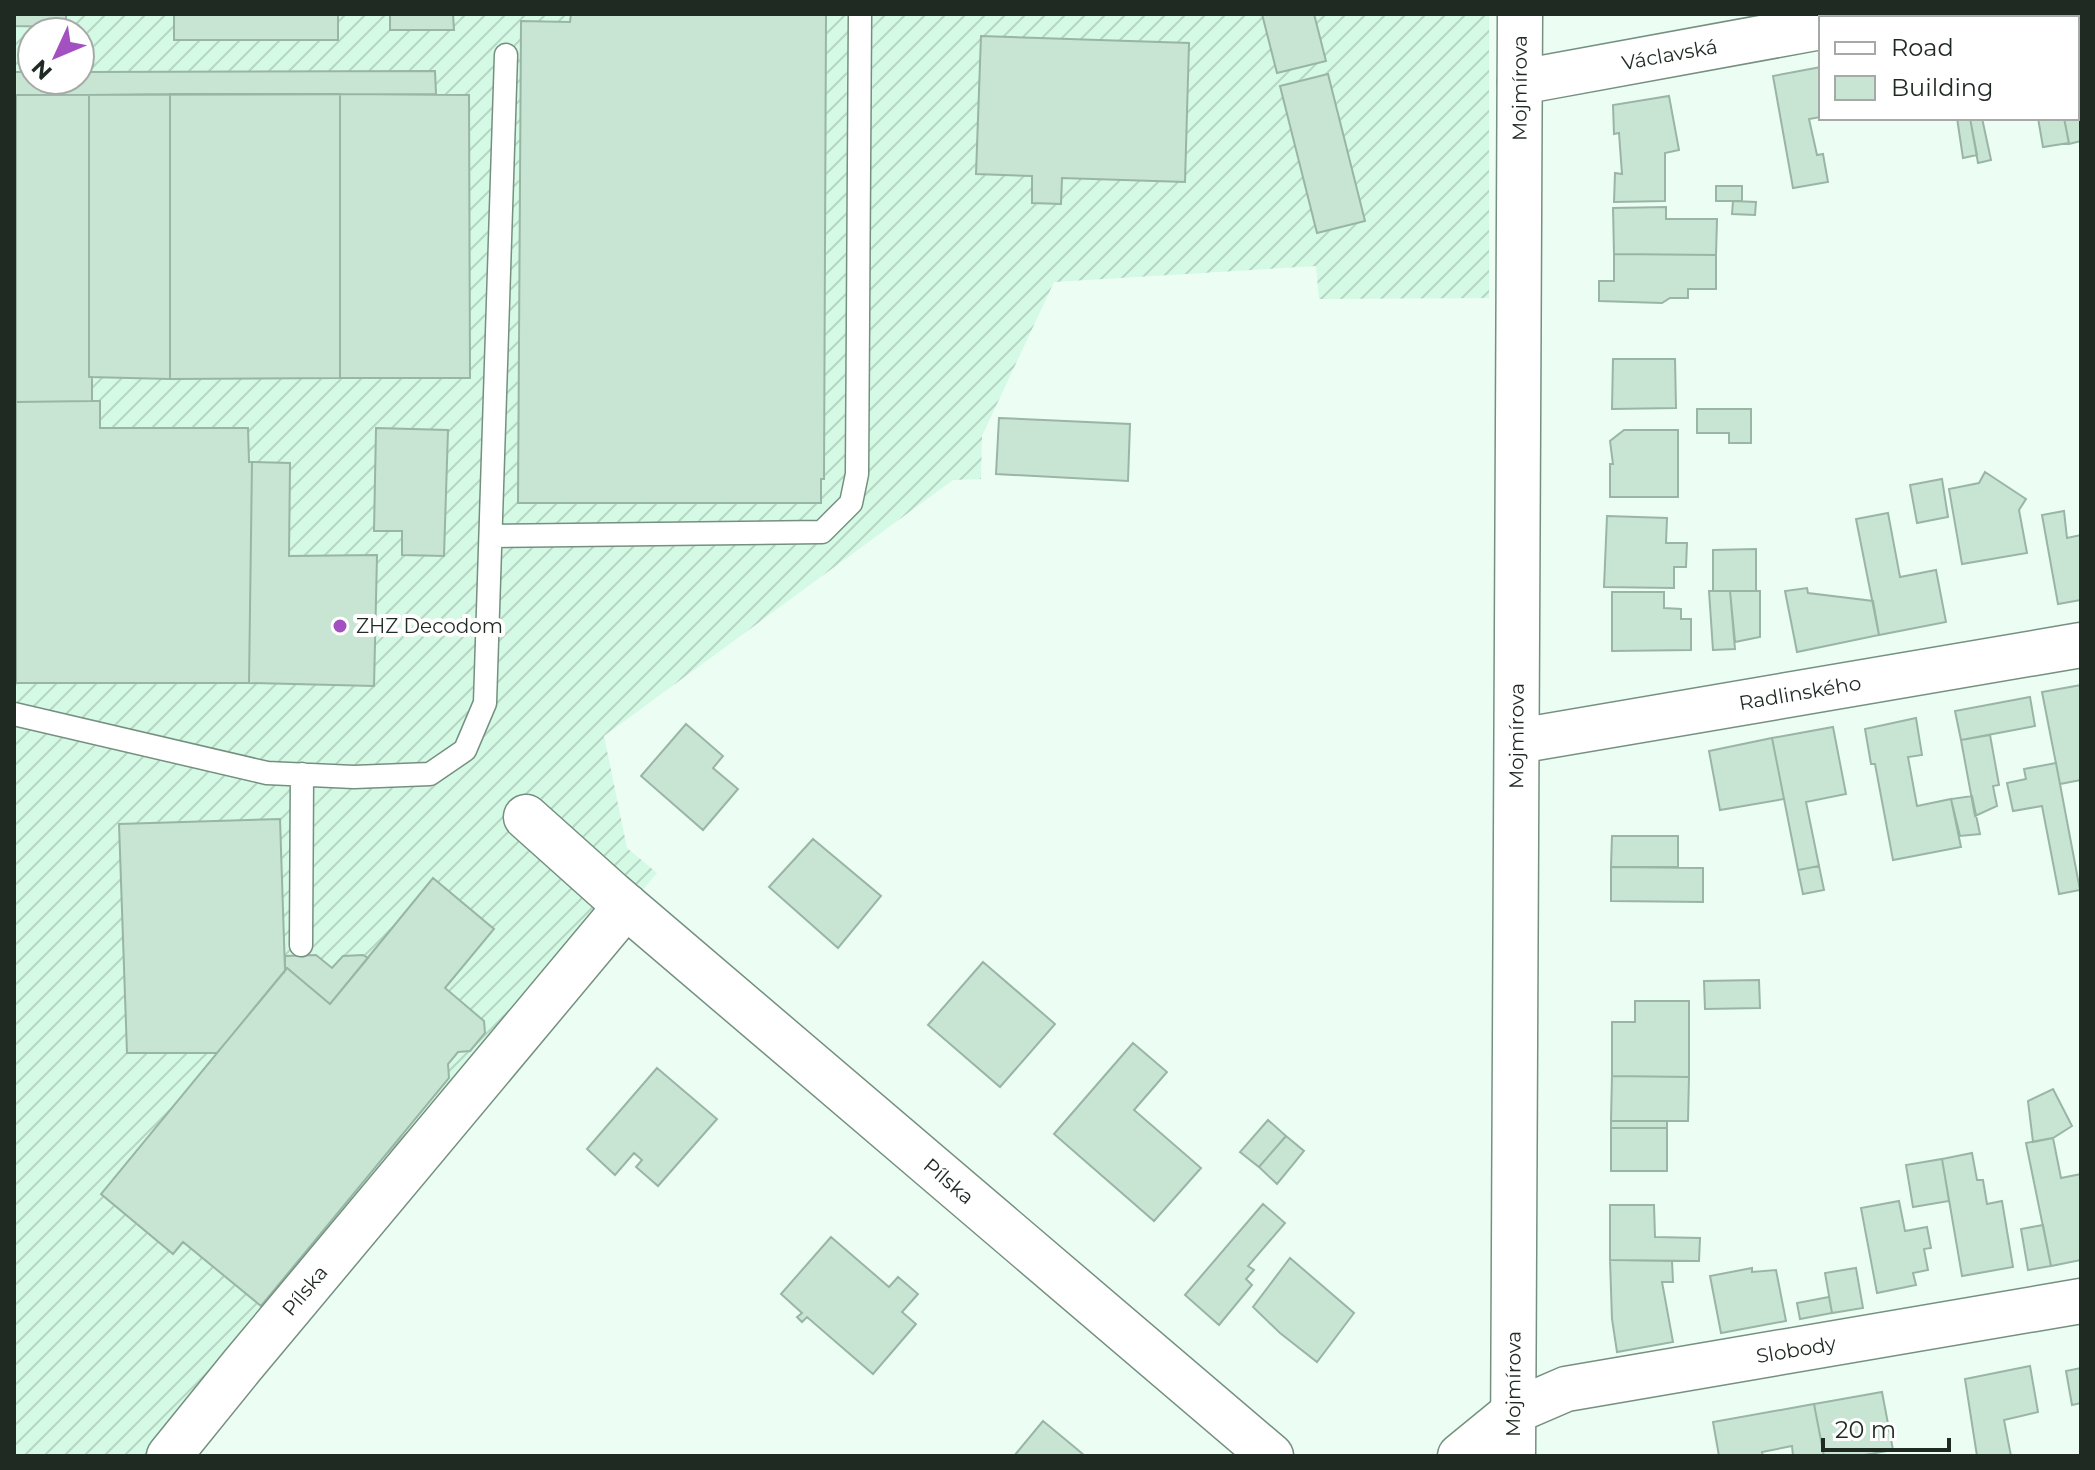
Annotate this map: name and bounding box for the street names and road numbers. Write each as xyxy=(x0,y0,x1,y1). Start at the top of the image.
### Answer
street label: Václavská xyxy=(1620,34,1719,75)
street label: Mojmírova xyxy=(1507,35,1532,141)
street label: Radlinského xyxy=(1737,671,1863,715)
street label: Mojmírova xyxy=(1504,683,1529,789)
street label: Pílska xyxy=(919,1153,979,1209)
street label: Pílska xyxy=(277,1260,333,1321)
street label: Mojmírova xyxy=(1501,1331,1526,1437)
street label: Slobody xyxy=(1754,1331,1838,1368)

